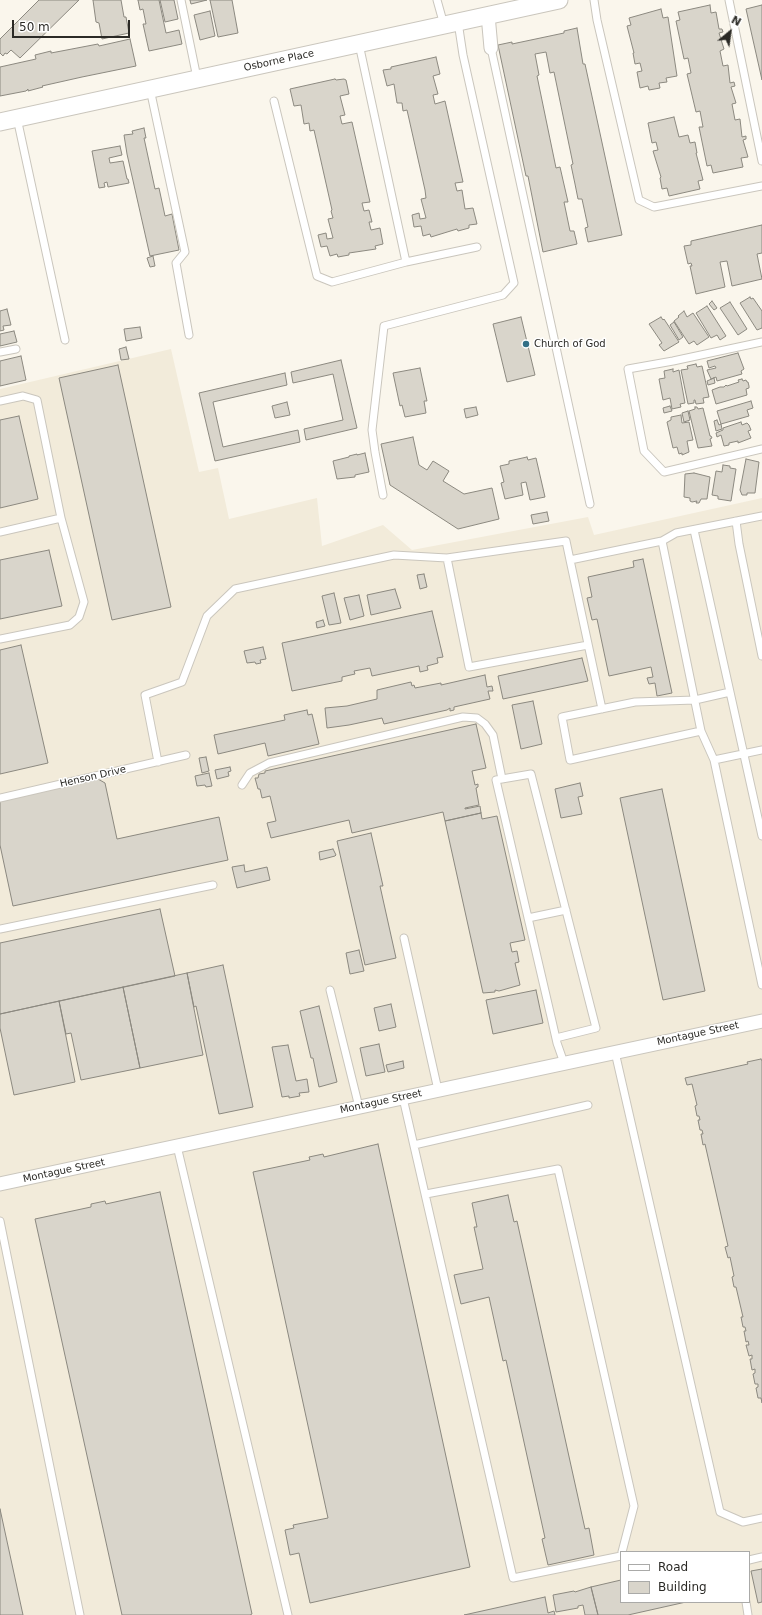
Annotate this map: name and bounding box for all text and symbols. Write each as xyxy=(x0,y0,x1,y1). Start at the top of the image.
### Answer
scale bar xyxy=(14,12,132,38)
north arrow xyxy=(710,12,750,52)
text: N xyxy=(729,13,743,29)
text: 50 m xyxy=(19,20,50,34)
street label: Osborne Place xyxy=(243,48,315,74)
place label: Church of God xyxy=(534,338,606,350)
marker: Church of God xyxy=(521,339,531,349)
street label: Henson Drive xyxy=(59,764,127,790)
street label: Montague Street xyxy=(656,1019,740,1049)
street label: Montague Street xyxy=(339,1087,423,1117)
street label: Montague Street xyxy=(22,1156,106,1186)
legend xyxy=(620,1551,750,1603)
text: Road xyxy=(658,1560,688,1574)
text: Building xyxy=(658,1580,707,1594)

